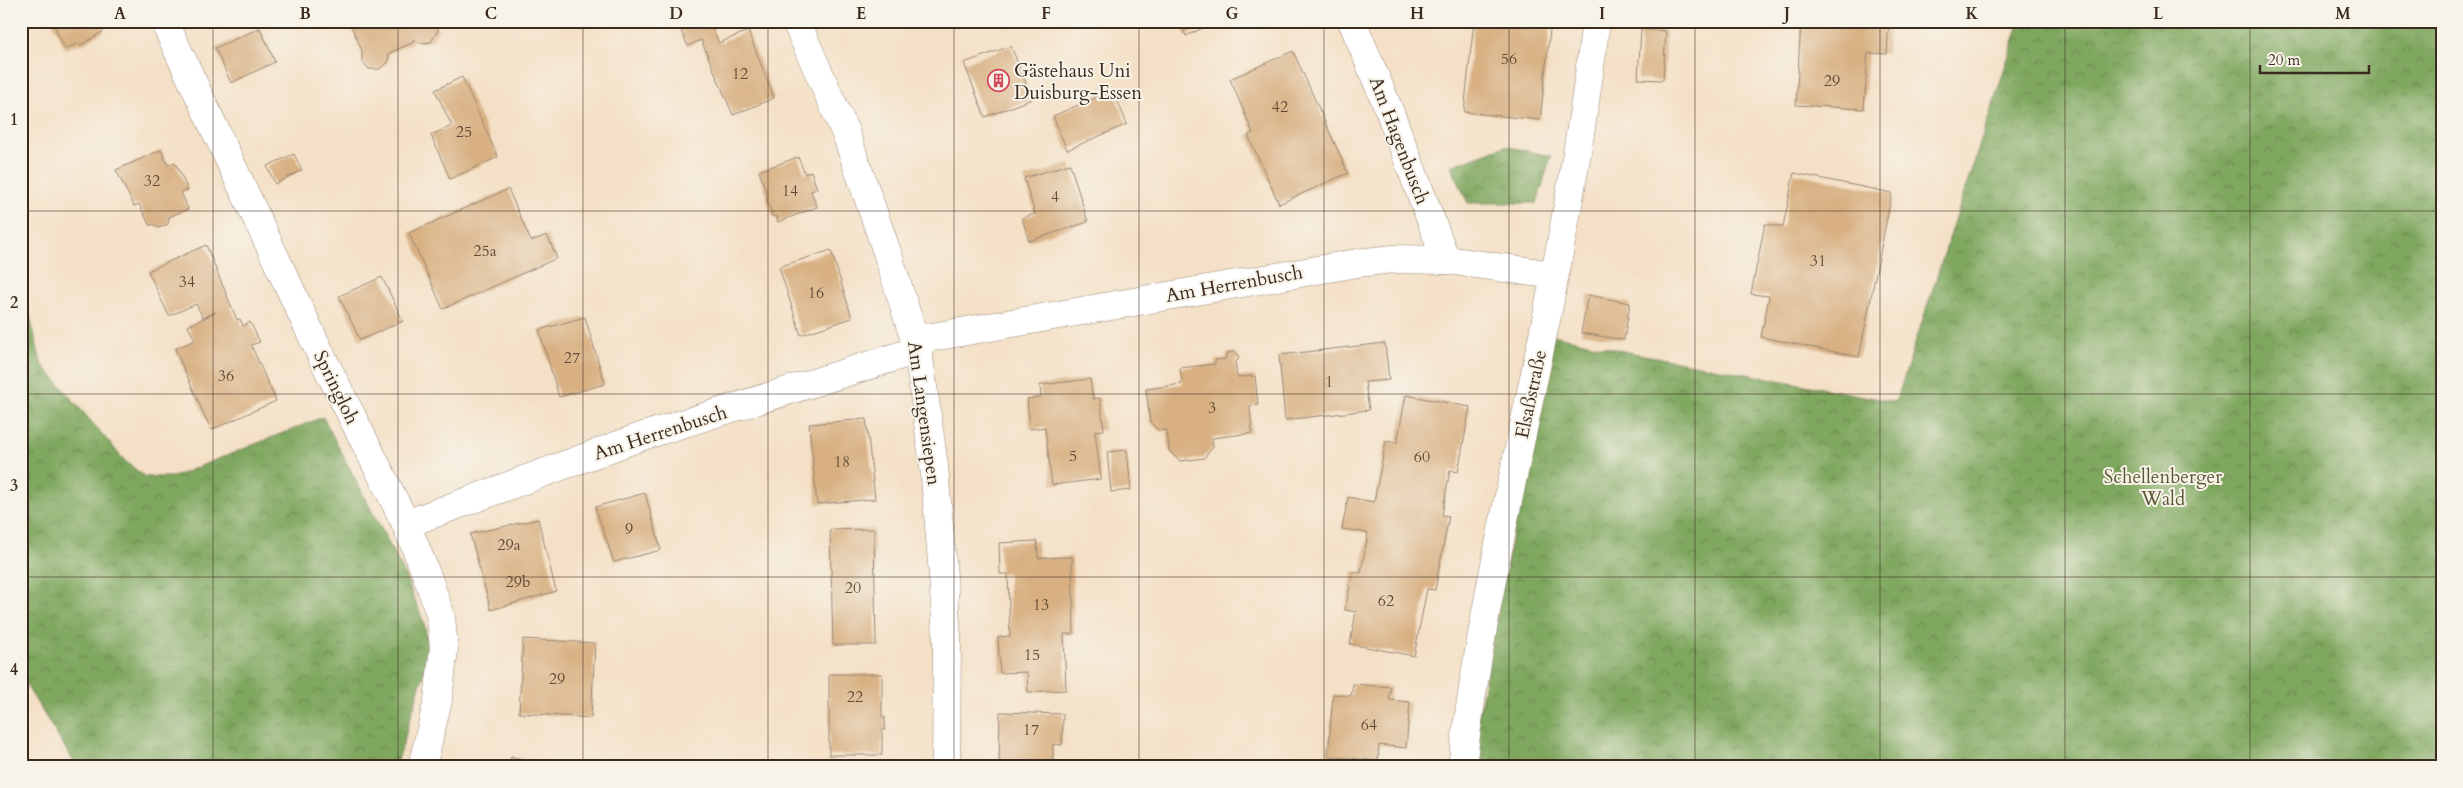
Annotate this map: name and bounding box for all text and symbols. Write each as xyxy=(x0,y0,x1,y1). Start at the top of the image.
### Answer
text: A xyxy=(114,3,126,25)
text: B xyxy=(299,3,311,25)
text: C xyxy=(485,3,497,25)
text: D xyxy=(669,3,683,25)
text: E xyxy=(856,3,866,25)
text: F xyxy=(1041,3,1051,25)
text: G xyxy=(1225,3,1239,25)
text: H xyxy=(1410,3,1424,25)
text: I xyxy=(1599,3,1605,25)
text: J xyxy=(1782,3,1790,25)
text: K xyxy=(1966,3,1979,25)
text: L xyxy=(2153,3,2164,25)
text: M xyxy=(2335,3,2351,25)
scale bar xyxy=(2260,42,2369,74)
house number: 56 xyxy=(1501,48,1517,70)
text: 20 m xyxy=(2268,50,2300,70)
place label: Gästehaus Uni Duisburg-Essen xyxy=(1014,58,1142,106)
house number: 12 xyxy=(732,63,748,85)
building icon: Gästehaus Uni Duisburg-Essen xyxy=(986,69,1010,93)
house number: 29 xyxy=(1824,70,1840,92)
street label: Am Hagenbusch xyxy=(1363,73,1436,209)
house number: 42 xyxy=(1272,96,1288,118)
text: 1 xyxy=(10,109,18,131)
house number: 25 xyxy=(456,121,472,143)
house number: 32 xyxy=(144,170,160,192)
house number: 14 xyxy=(782,180,798,202)
house number: 4 xyxy=(1051,186,1059,208)
house number: 25a xyxy=(473,240,497,262)
house number: 31 xyxy=(1810,250,1826,272)
street label: Am Herrenbusch xyxy=(1164,259,1305,309)
house number: 34 xyxy=(179,271,195,293)
house number: 16 xyxy=(808,282,824,304)
text: 2 xyxy=(10,292,18,314)
street label: Am Langensiepen xyxy=(901,339,947,487)
street label: Springloh xyxy=(307,346,365,429)
house number: 27 xyxy=(564,347,580,369)
street label: Elsaßstraße xyxy=(1509,348,1553,441)
house number: 36 xyxy=(218,365,234,387)
house number: 1 xyxy=(1325,371,1333,393)
house number: 3 xyxy=(1208,397,1216,419)
street label: Am Herrenbusch xyxy=(590,399,731,467)
house number: 5 xyxy=(1069,445,1077,467)
house number: 60 xyxy=(1414,446,1430,468)
house number: 18 xyxy=(834,451,850,473)
park label: Schellenberger Wald xyxy=(2104,464,2222,512)
text: 3 xyxy=(10,475,18,497)
house number: 9 xyxy=(625,518,633,540)
house number: 29a xyxy=(497,534,521,556)
house number: 29b xyxy=(506,571,530,593)
house number: 20 xyxy=(845,577,861,599)
house number: 62 xyxy=(1378,590,1394,612)
house number: 13 xyxy=(1033,594,1049,616)
house number: 15 xyxy=(1024,644,1040,666)
text: 4 xyxy=(10,659,18,681)
house number: 29 xyxy=(549,668,565,690)
house number: 22 xyxy=(847,686,863,708)
house number: 64 xyxy=(1361,714,1377,736)
house number: 17 xyxy=(1023,719,1039,741)

